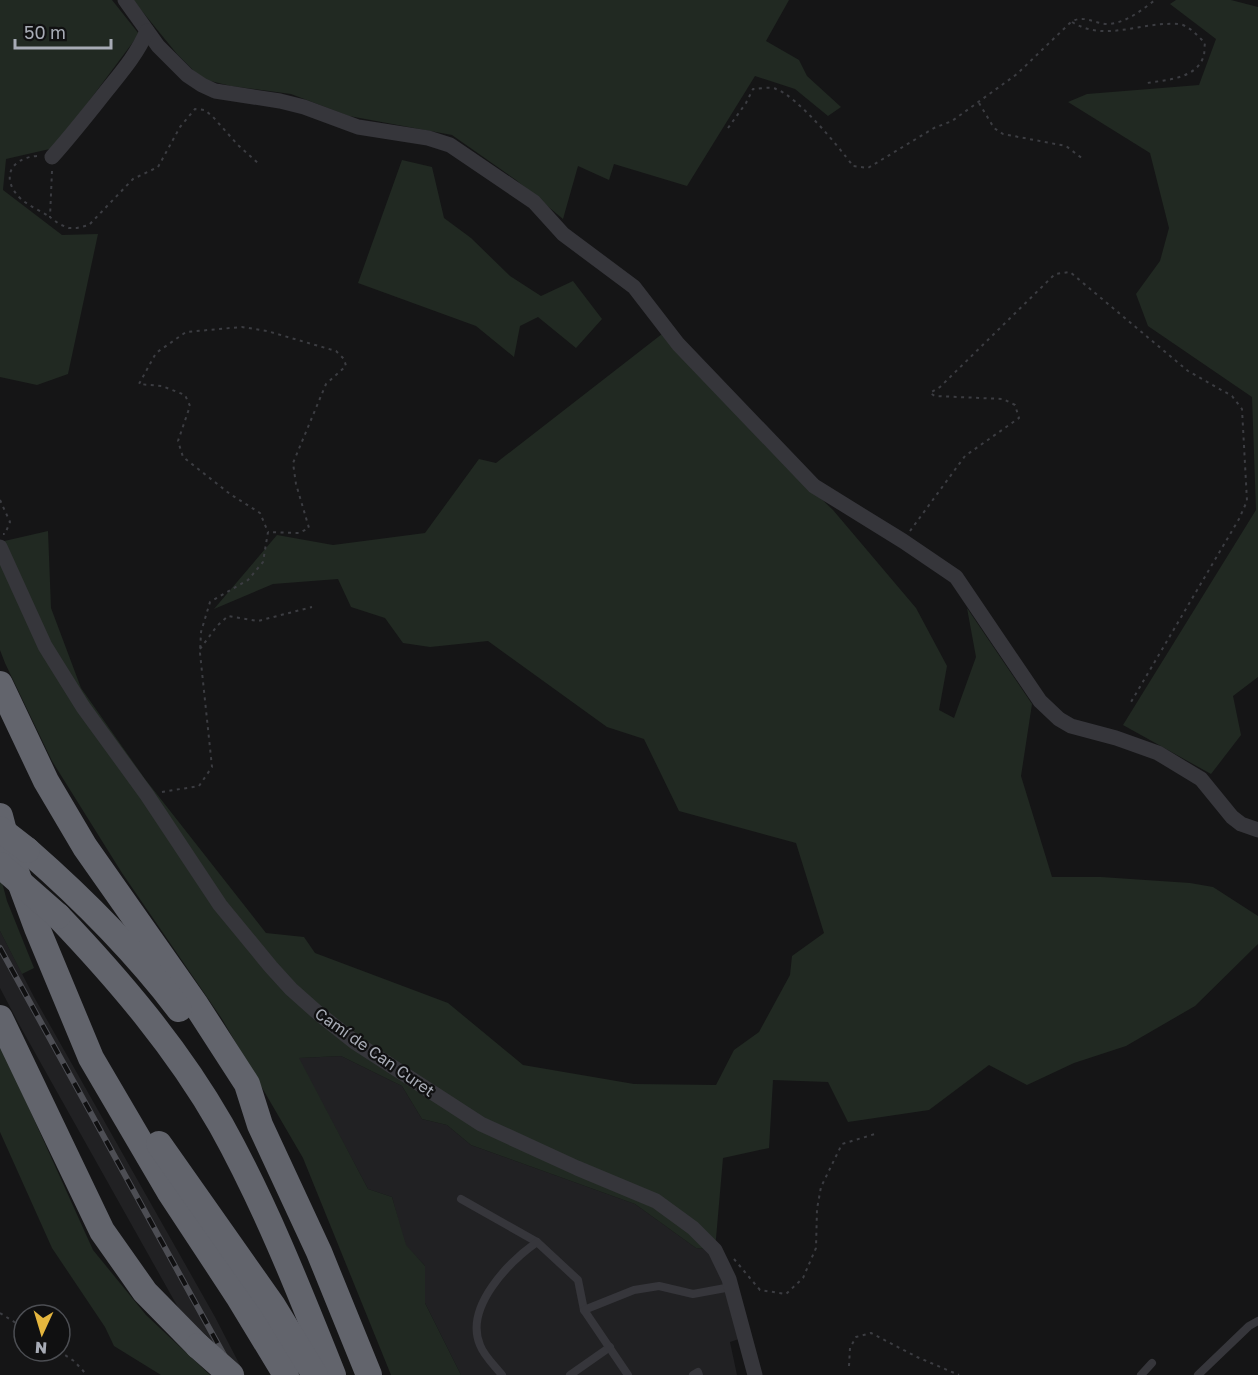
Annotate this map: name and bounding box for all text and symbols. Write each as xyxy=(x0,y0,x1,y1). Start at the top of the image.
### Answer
scale bar xyxy=(15,12,111,50)
text: 50 m xyxy=(24,21,66,43)
street label: Camí de Can Curet xyxy=(311,1003,439,1101)
north arrow xyxy=(12,1303,72,1363)
text: N xyxy=(34,1338,48,1358)

